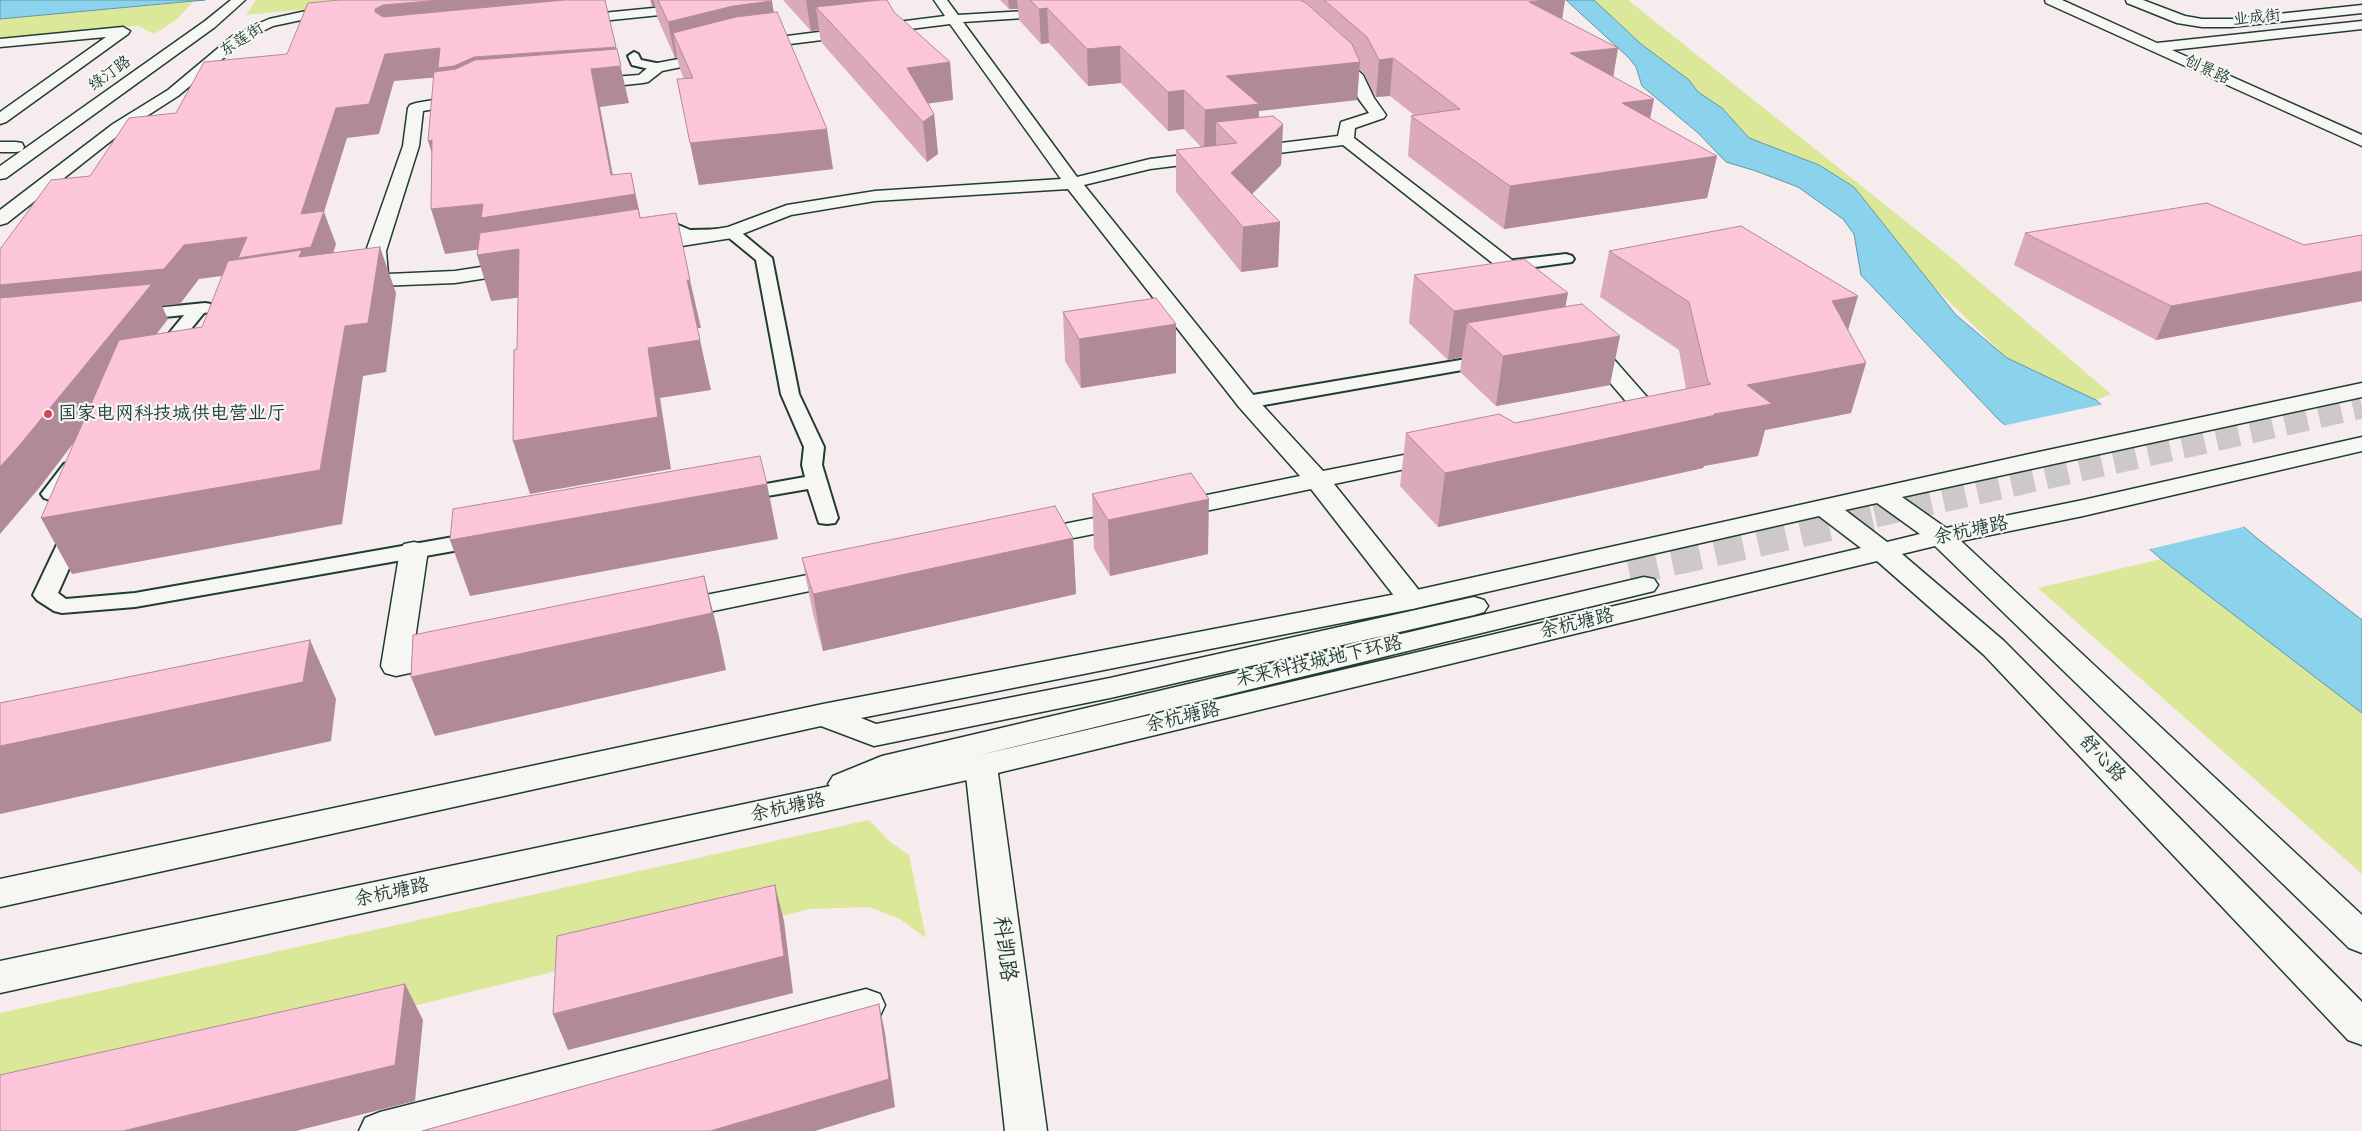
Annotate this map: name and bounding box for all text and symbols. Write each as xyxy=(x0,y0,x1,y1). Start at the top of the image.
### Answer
street label: 业成街 xyxy=(2232,6,2282,30)
street label: 东莲街 xyxy=(217,19,267,61)
street label: 创景路 xyxy=(2181,51,2233,89)
street label: 绿汀路 xyxy=(85,52,135,96)
place label: 国家电网科技城供电营业厅 xyxy=(58,403,286,425)
marker: 国家电网科技城供电营业厅 xyxy=(42,408,54,420)
street label: 余杭塘路 xyxy=(1931,512,2011,550)
street label: 余杭塘路 xyxy=(1537,604,1617,644)
street label: 未来科技城地下环路 xyxy=(1233,632,1405,692)
street label: 余杭塘路 xyxy=(1143,698,1223,738)
street label: 舒心路 xyxy=(2074,731,2130,787)
street label: 余杭塘路 xyxy=(748,789,828,827)
street label: 余杭塘路 xyxy=(352,874,432,912)
street label: 科凯路 xyxy=(987,915,1021,983)

